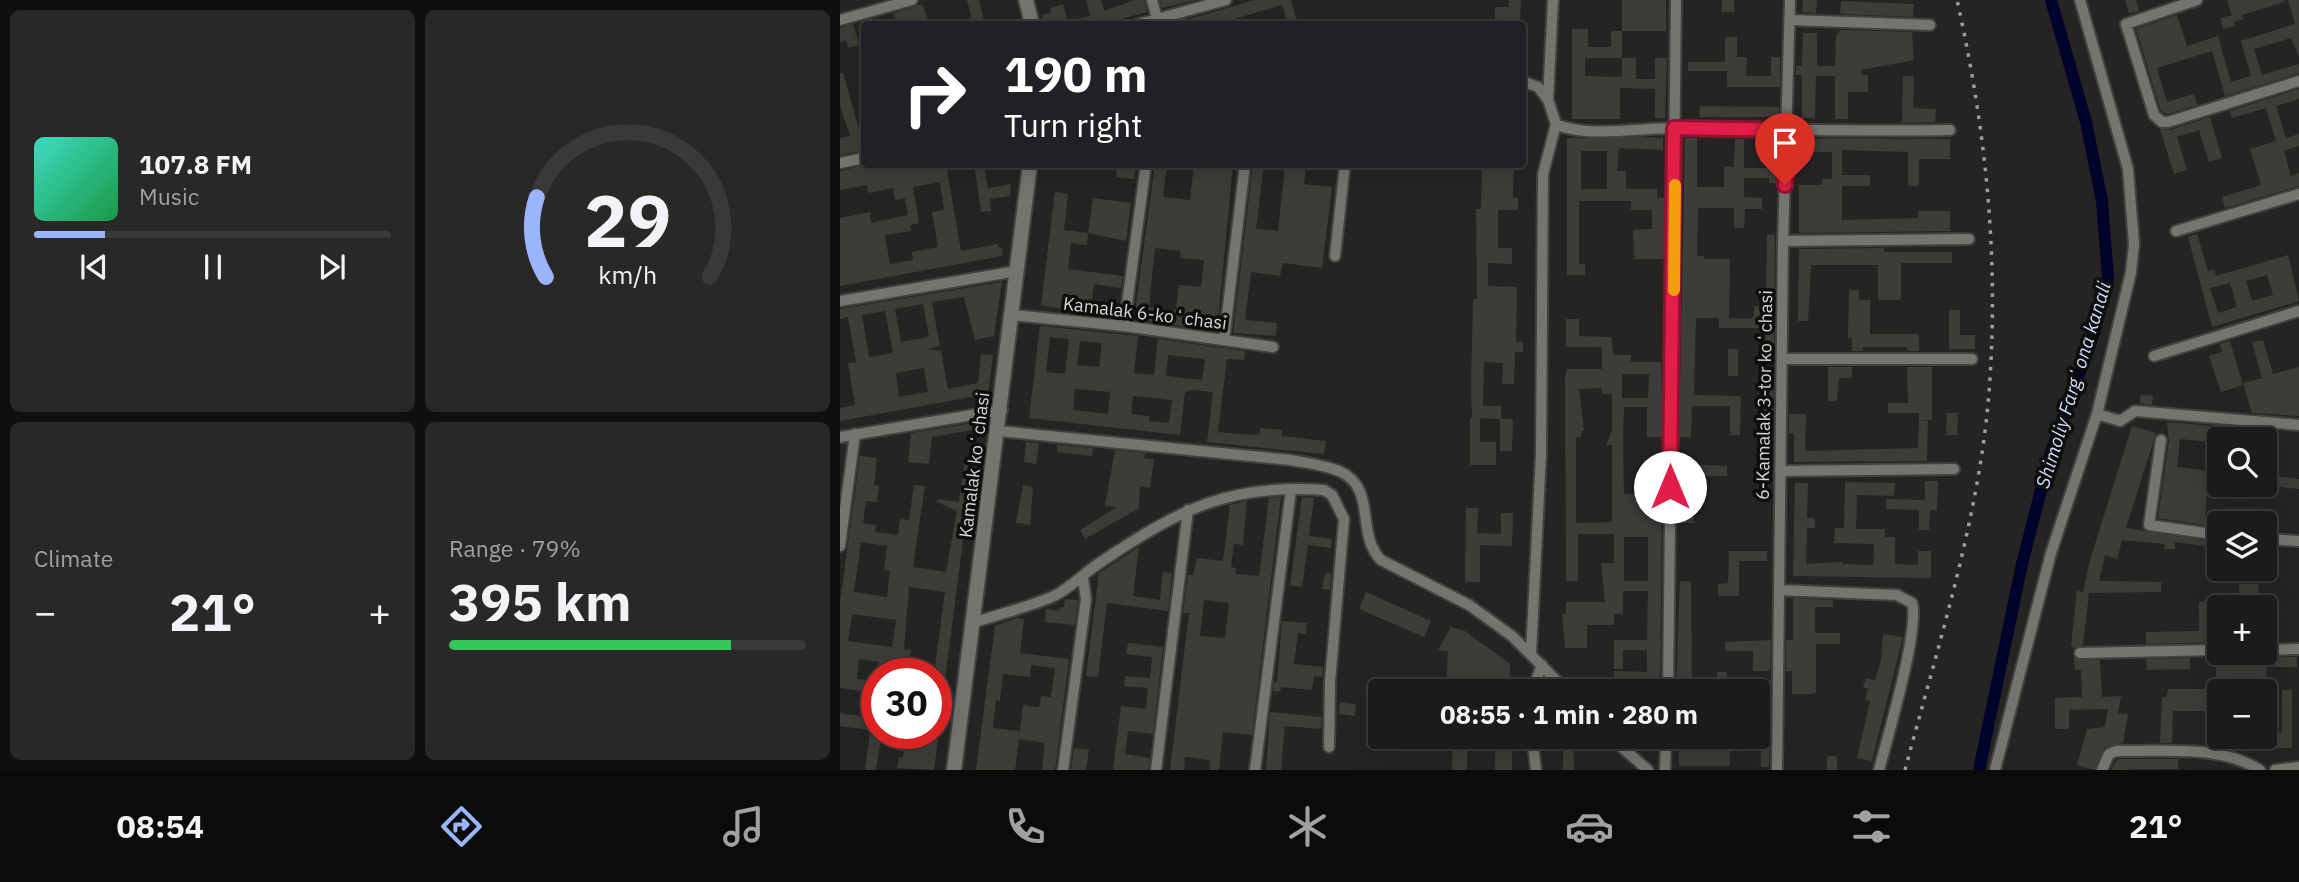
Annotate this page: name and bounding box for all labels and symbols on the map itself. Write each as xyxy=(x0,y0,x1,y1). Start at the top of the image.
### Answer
pin xyxy=(1755,113,1815,185)
water label: Shimoliy Fargʻona kanali xyxy=(2030,278,2116,491)
street label: 6-Kamalak 3-tor koʻchasi xyxy=(1751,290,1777,500)
street label: Kamalak 6-koʻchasi xyxy=(1062,292,1228,334)
street label: Kamalak koʻchasi xyxy=(954,391,994,539)
position arrow xyxy=(1633,450,1707,524)
speed limit sign: 30 xyxy=(861,658,952,749)

